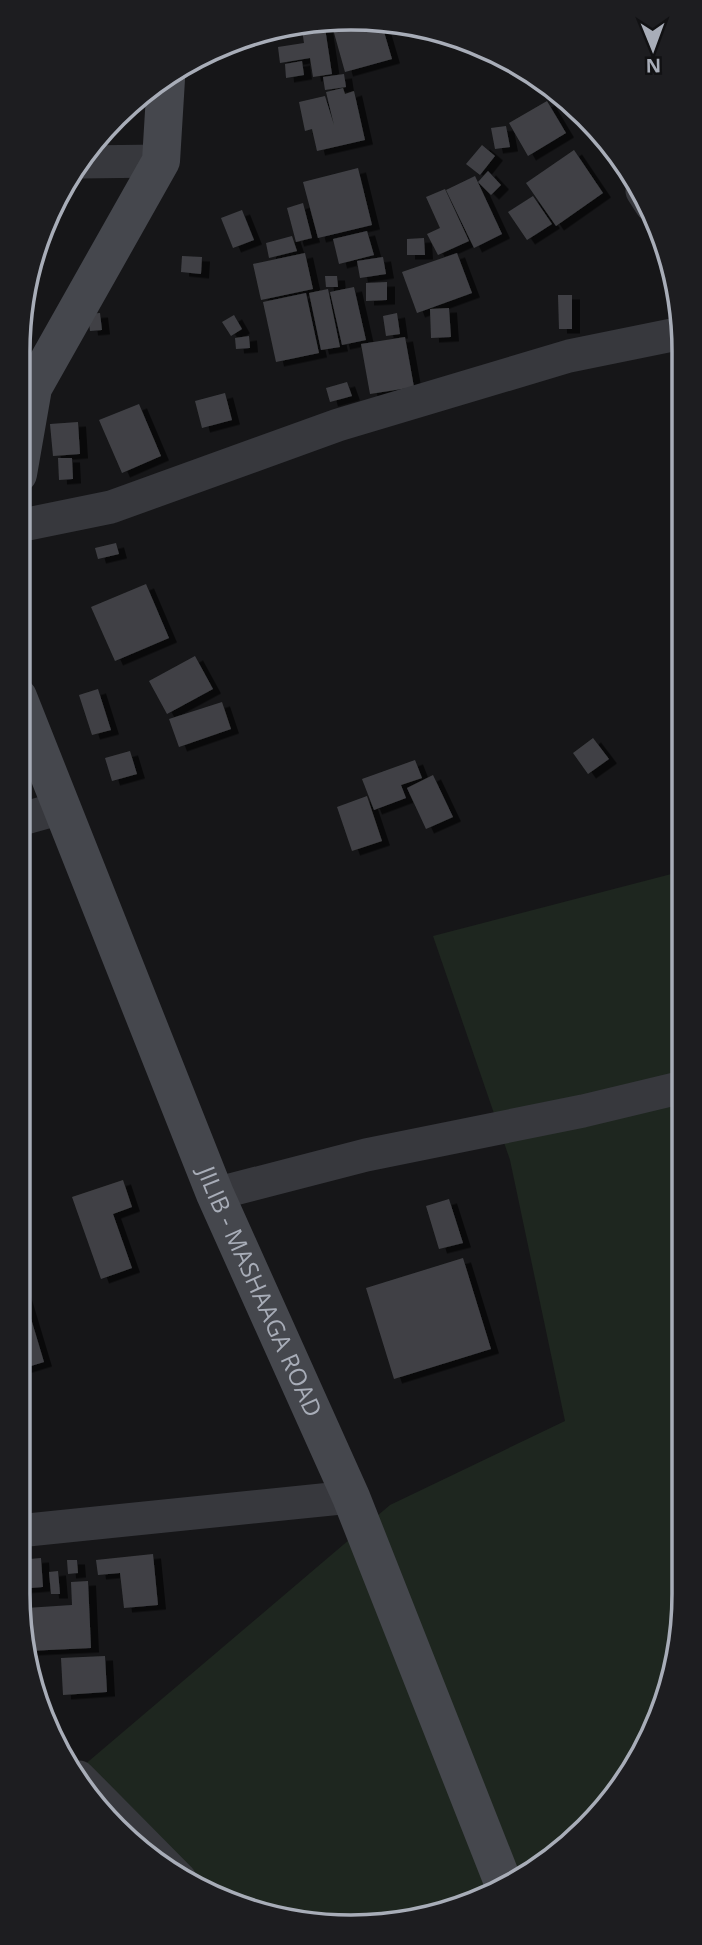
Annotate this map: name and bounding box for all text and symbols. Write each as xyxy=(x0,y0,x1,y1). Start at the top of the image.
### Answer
north arrow xyxy=(618,14,688,84)
text: N xyxy=(645,53,661,79)
street label: JILIB - MASHAAGA ROAD xyxy=(190,1159,331,1422)

